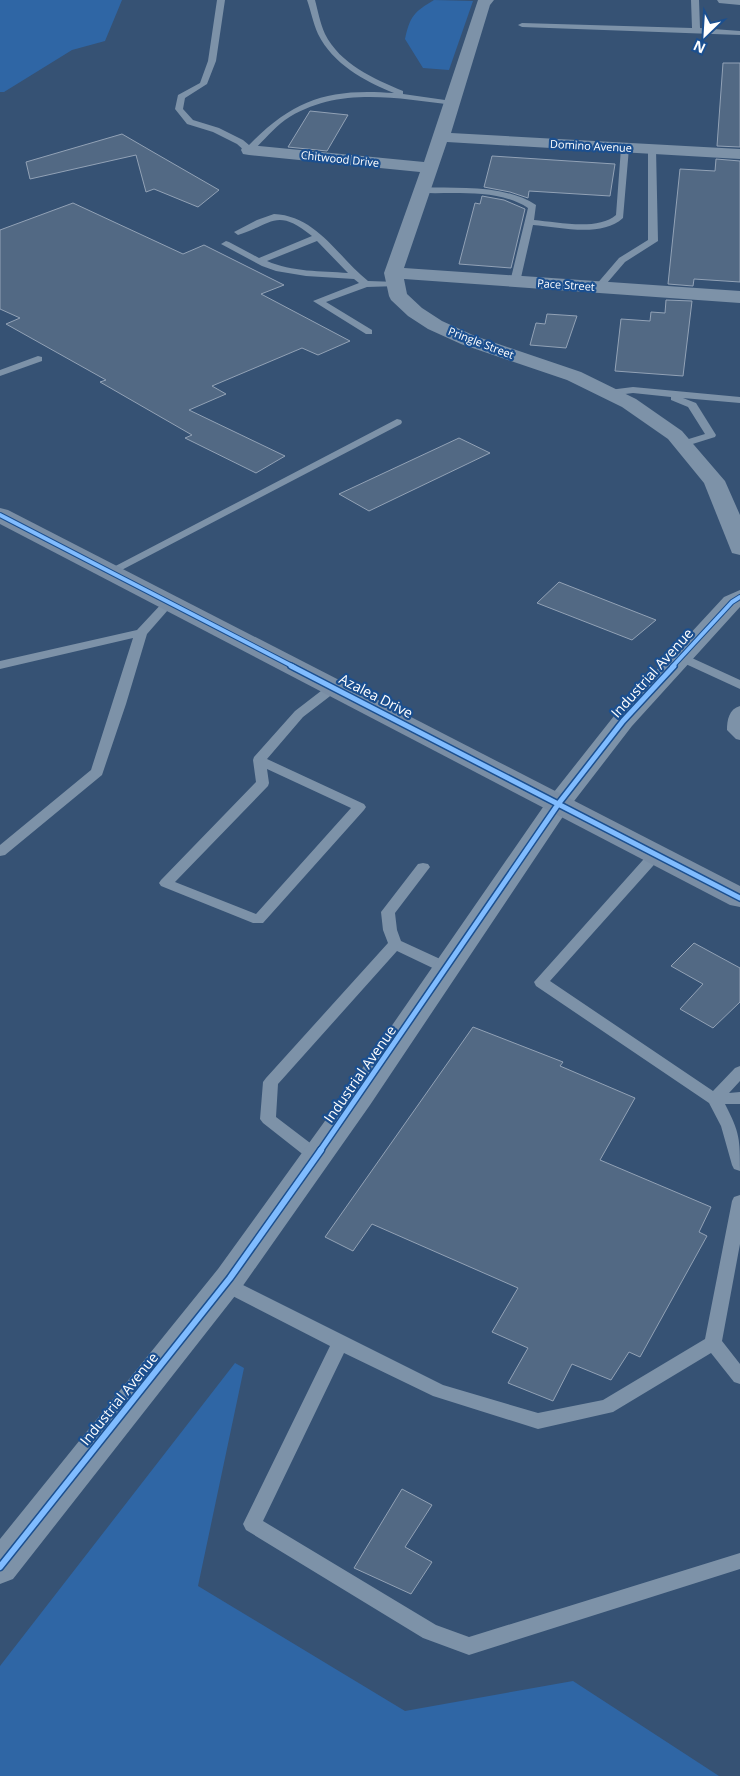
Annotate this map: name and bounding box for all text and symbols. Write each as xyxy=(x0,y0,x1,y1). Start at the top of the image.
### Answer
north arrow xyxy=(680,10,730,60)
text: N xyxy=(690,36,708,58)
street label: Domino Avenue xyxy=(550,136,632,155)
street label: Chitwood Drive xyxy=(300,147,380,170)
street label: Pace Street xyxy=(537,275,595,294)
street label: Pringle Street xyxy=(446,323,516,362)
street label: Industrial Avenue xyxy=(606,624,697,721)
street label: Azalea Drive xyxy=(336,669,416,722)
street label: Industrial Avenue xyxy=(319,1021,400,1126)
street label: Industrial Avenue xyxy=(75,1348,162,1449)

